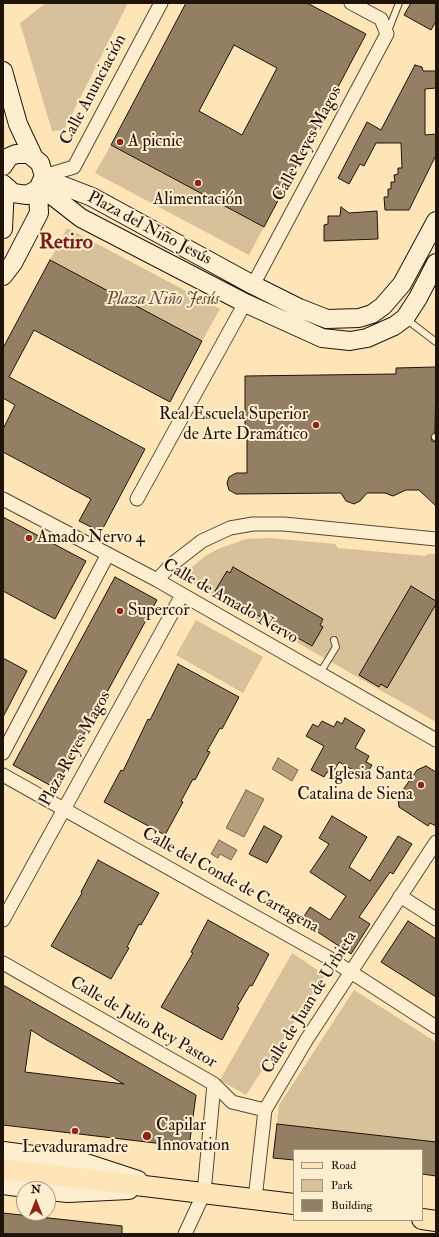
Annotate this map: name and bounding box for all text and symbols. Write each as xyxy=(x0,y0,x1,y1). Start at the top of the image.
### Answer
street label: Calle Anunciación xyxy=(56,31,132,149)
street label: Calle Reyes Magos xyxy=(269,83,347,205)
place label: A picnic xyxy=(128,132,182,152)
marker: A picnic xyxy=(115,137,125,147)
marker: Alimentación xyxy=(193,178,203,188)
street label: Plaza del Niño Jesús xyxy=(83,188,215,270)
place label: Alimentación xyxy=(153,190,243,210)
district label: Retiro xyxy=(39,230,93,256)
park label: Plaza Niño Jesús xyxy=(107,290,219,310)
place label: Real Escuela Superior de Arte Dramático xyxy=(159,405,308,445)
marker: Real Escuela Superior de Arte Dramático xyxy=(311,420,321,430)
place label: Amado Nervo 4 xyxy=(37,528,145,548)
marker: Amado Nervo 4 xyxy=(24,533,34,543)
street label: Calle de Amado Nervo xyxy=(159,555,301,649)
place label: Supercor xyxy=(128,601,189,621)
marker: Supercor xyxy=(115,606,125,616)
street label: Plaza Reyes Magos xyxy=(36,688,116,810)
place label: Iglesia Santa Catalina de Siena xyxy=(297,765,413,805)
marker: Iglesia Santa Catalina de Siena xyxy=(416,780,426,790)
street label: Calle del Conde de Cartagena xyxy=(138,824,322,938)
street label: Calle de Juan de Urbieta xyxy=(258,928,362,1078)
street label: Calle de Julio Rey Pastor xyxy=(66,973,220,1073)
place label: Capilar Innovation xyxy=(156,1116,230,1156)
marker: Levaduramadre xyxy=(70,1126,80,1136)
marker: Capilar Innovation xyxy=(141,1130,153,1142)
place label: Levaduramadre xyxy=(22,1138,128,1158)
legend xyxy=(293,1149,423,1221)
text: Road xyxy=(331,1158,356,1173)
text: Park xyxy=(331,1178,353,1193)
north arrow xyxy=(16,1181,56,1221)
text: N xyxy=(31,1183,41,1196)
text: Building xyxy=(331,1198,372,1213)

